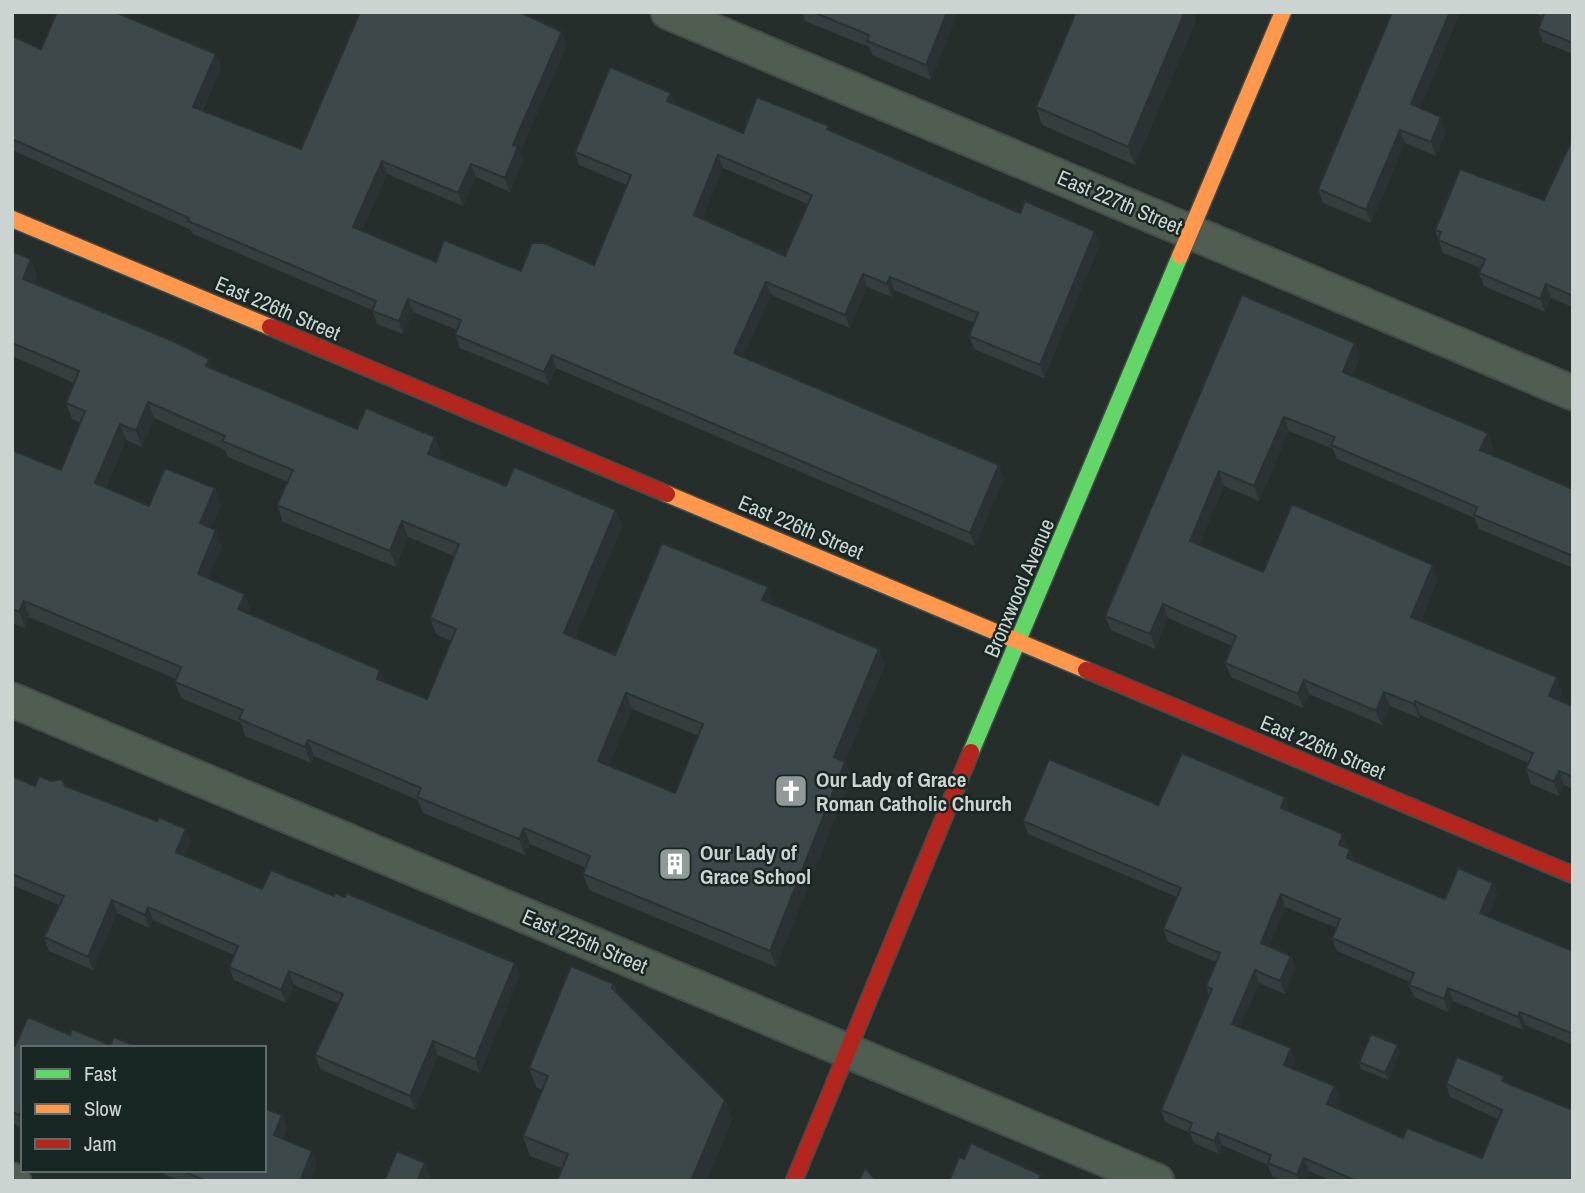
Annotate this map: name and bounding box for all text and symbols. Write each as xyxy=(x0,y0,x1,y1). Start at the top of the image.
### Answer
street label: East 227th Street xyxy=(1053,163,1187,241)
street label: East 226th Street xyxy=(211,269,345,347)
street label: East 226th Street xyxy=(734,488,868,566)
street label: Bronxwood Avenue xyxy=(977,514,1061,662)
street label: East 226th Street xyxy=(1256,708,1390,786)
place label: Our Lady of Grace Roman Catholic Church xyxy=(816,765,1012,818)
church icon: Our Lady of Grace Roman Catholic Church xyxy=(772,772,810,810)
place label: Our Lady of Grace School xyxy=(700,838,811,891)
building icon: Our Lady of Grace School xyxy=(656,845,694,883)
street label: East 225th Street xyxy=(518,902,652,980)
legend xyxy=(21,1046,266,1172)
text: Fast xyxy=(84,1059,117,1088)
text: Slow xyxy=(84,1094,122,1123)
text: Jam xyxy=(84,1129,117,1158)

